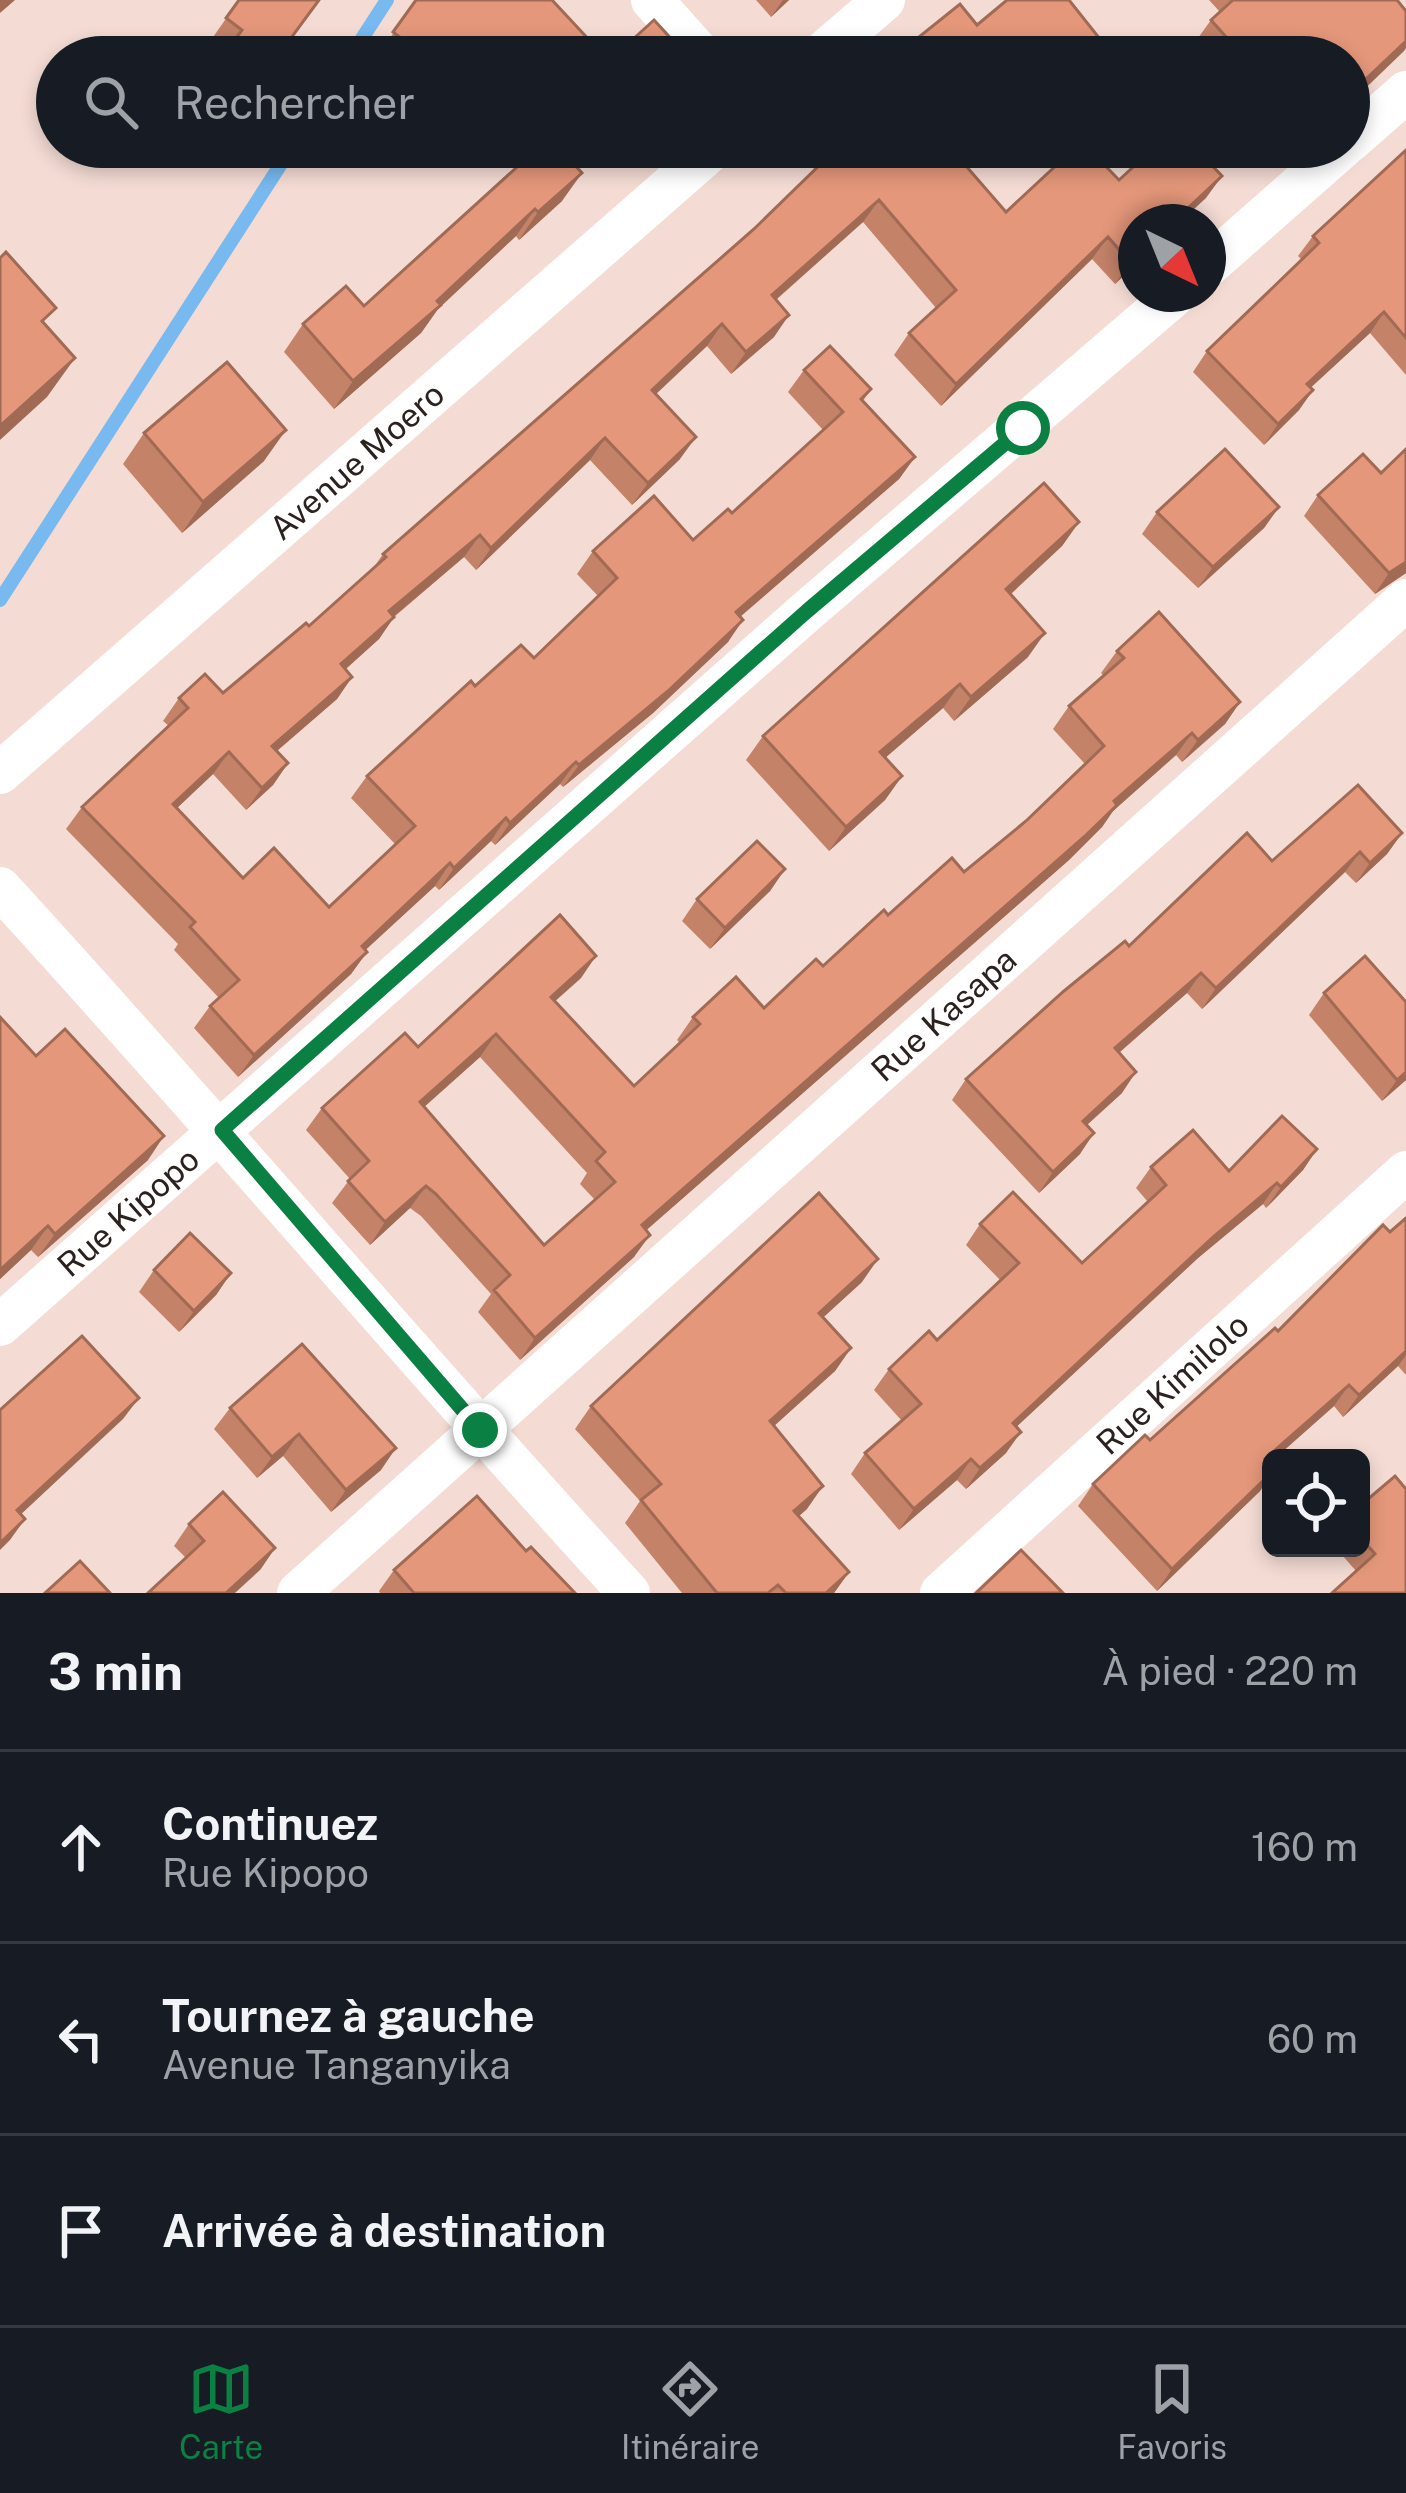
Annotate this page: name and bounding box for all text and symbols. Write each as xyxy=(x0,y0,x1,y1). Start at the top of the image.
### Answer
search box xyxy=(36,36,1370,168)
icon: search xyxy=(78,69,144,135)
text: Rechercher xyxy=(174,76,415,129)
north arrow xyxy=(1118,204,1226,312)
street label: Avenue Moero xyxy=(262,374,451,547)
route start xyxy=(996,401,1050,455)
street label: Rue Kasapa xyxy=(864,940,1024,1089)
street label: Rue Kipopo xyxy=(50,1139,206,1284)
street label: Rue Kimilolo xyxy=(1089,1305,1256,1462)
route end xyxy=(453,1403,507,1457)
map controls xyxy=(1262,1449,1370,1557)
button: locate xyxy=(1262,1449,1370,1557)
text: 3 min xyxy=(48,1642,183,1701)
text: À pied · 220 m xyxy=(1101,1648,1358,1694)
text: Continuez xyxy=(162,1797,378,1850)
icon: ahead xyxy=(48,1814,114,1880)
text: 160 m xyxy=(1251,1824,1358,1870)
text: Rue Kipopo xyxy=(162,1850,369,1896)
text: Tournez à gauche xyxy=(162,1989,535,2042)
icon: left xyxy=(48,2006,114,2072)
text: 60 m xyxy=(1267,2016,1358,2062)
text: Avenue Tanganyika xyxy=(162,2042,511,2088)
icon: arrive xyxy=(48,2198,114,2264)
text: Arrivée à destination xyxy=(162,2204,606,2257)
tab: Carte xyxy=(179,2356,263,2466)
tab: Itinéraire xyxy=(621,2356,759,2466)
tab: Favoris xyxy=(1117,2356,1227,2466)

